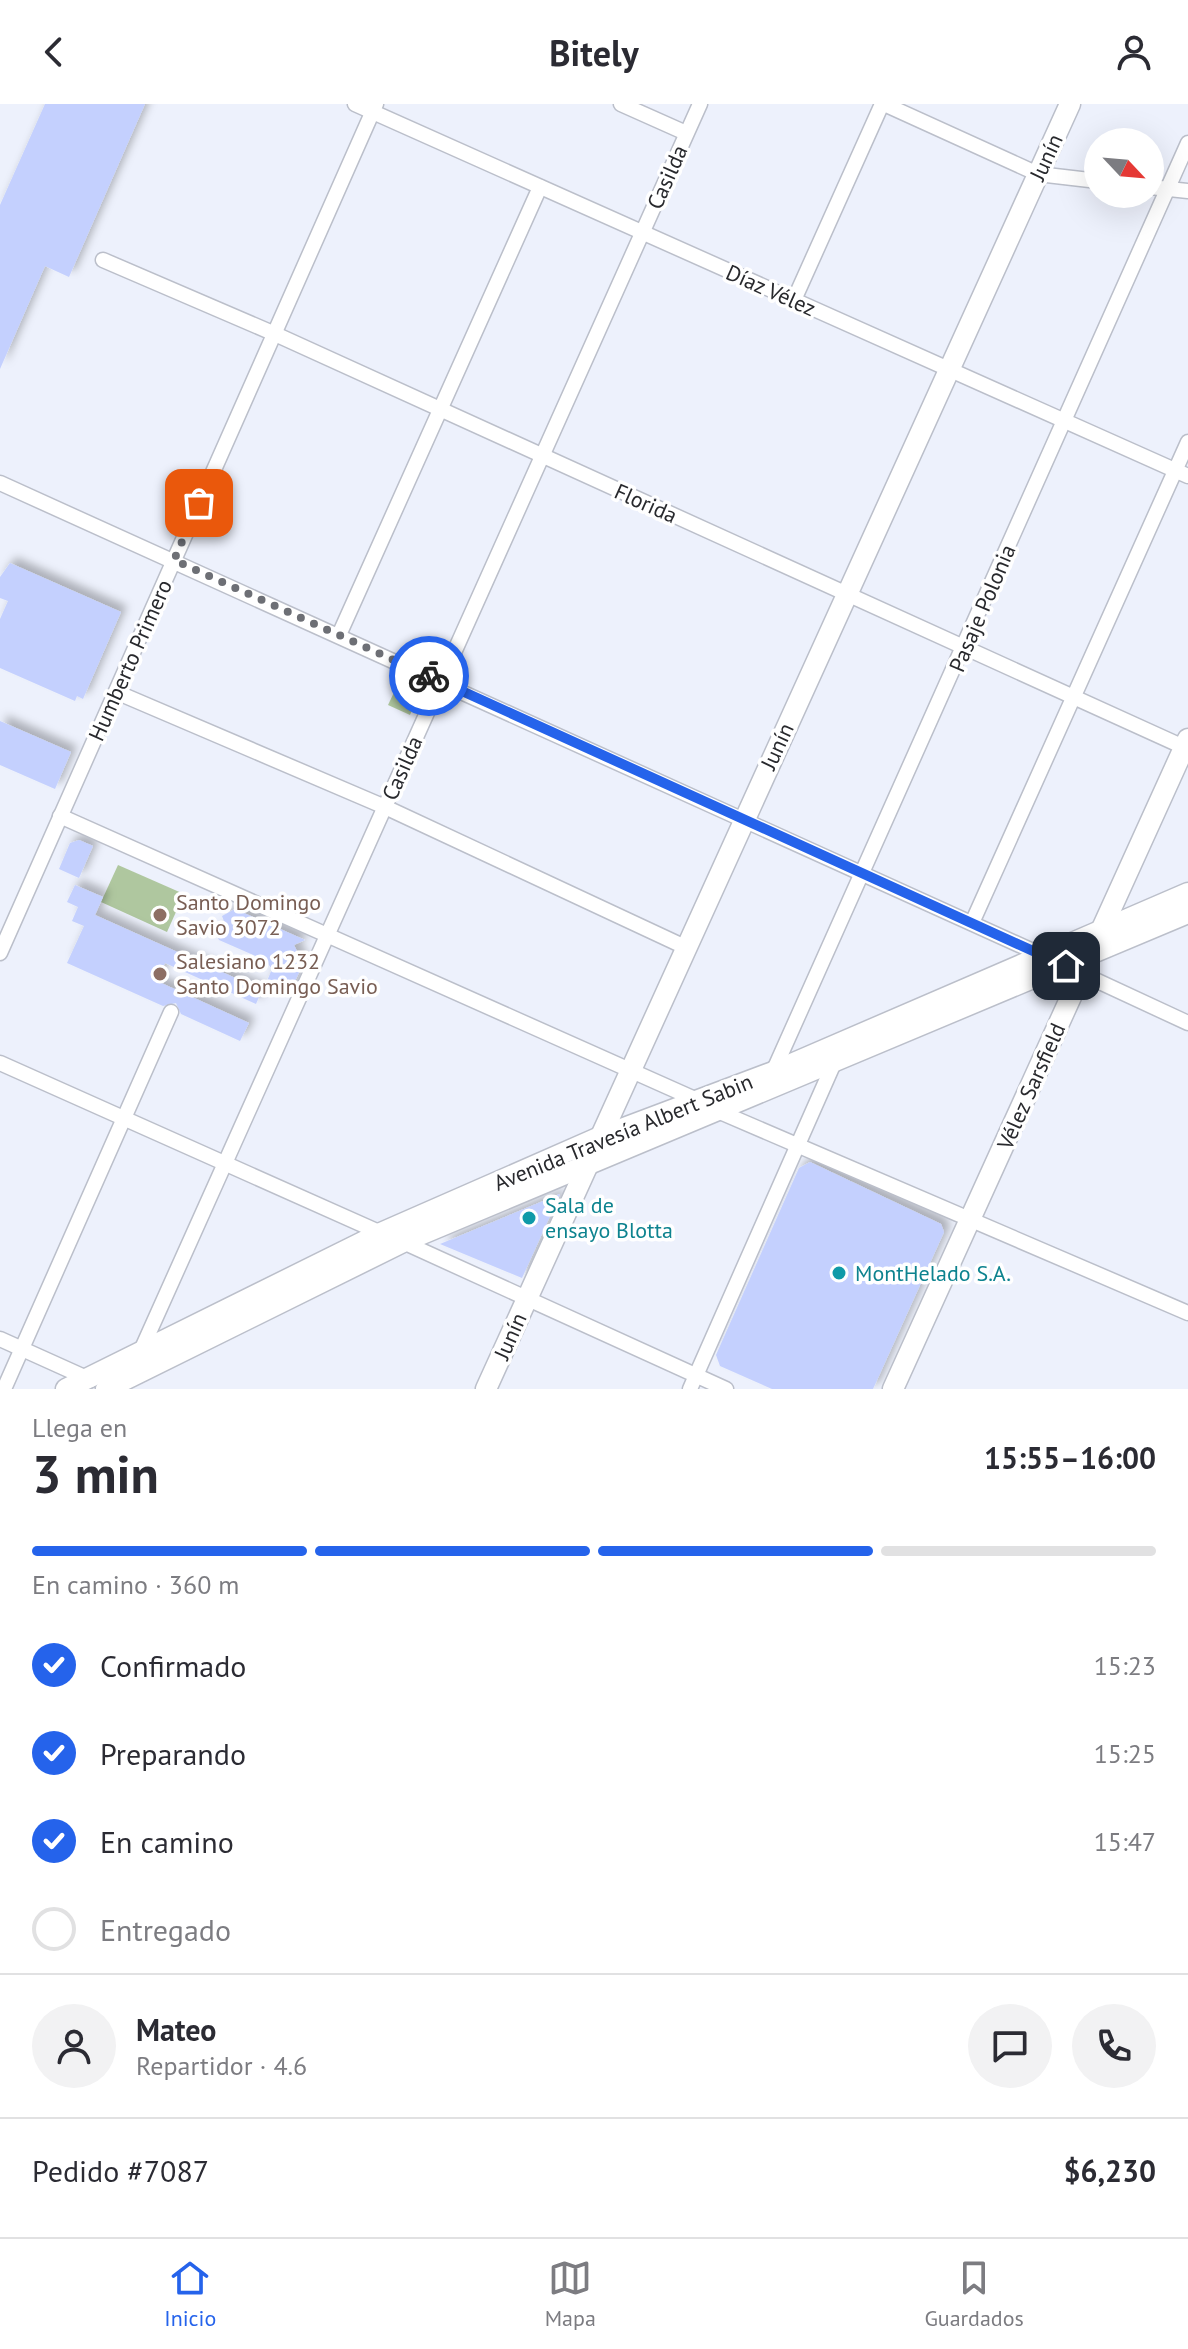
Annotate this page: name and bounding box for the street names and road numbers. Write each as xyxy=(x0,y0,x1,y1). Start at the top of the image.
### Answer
street label: Junín xyxy=(1023,129,1069,186)
street label: Casilda xyxy=(640,141,694,213)
street label: Díaz Vélez xyxy=(722,258,820,322)
street label: Florida xyxy=(610,477,682,529)
street label: Pasaje Polonia xyxy=(943,540,1021,676)
street label: Humberto Primero xyxy=(82,575,178,745)
street label: Junín xyxy=(754,718,800,775)
street label: Casilda xyxy=(375,732,429,804)
street label: Vélez Sarsfield xyxy=(990,1018,1071,1154)
street label: Avenida Travesía Albert Sabin xyxy=(489,1067,757,1197)
street label: Junín xyxy=(487,1308,533,1365)

